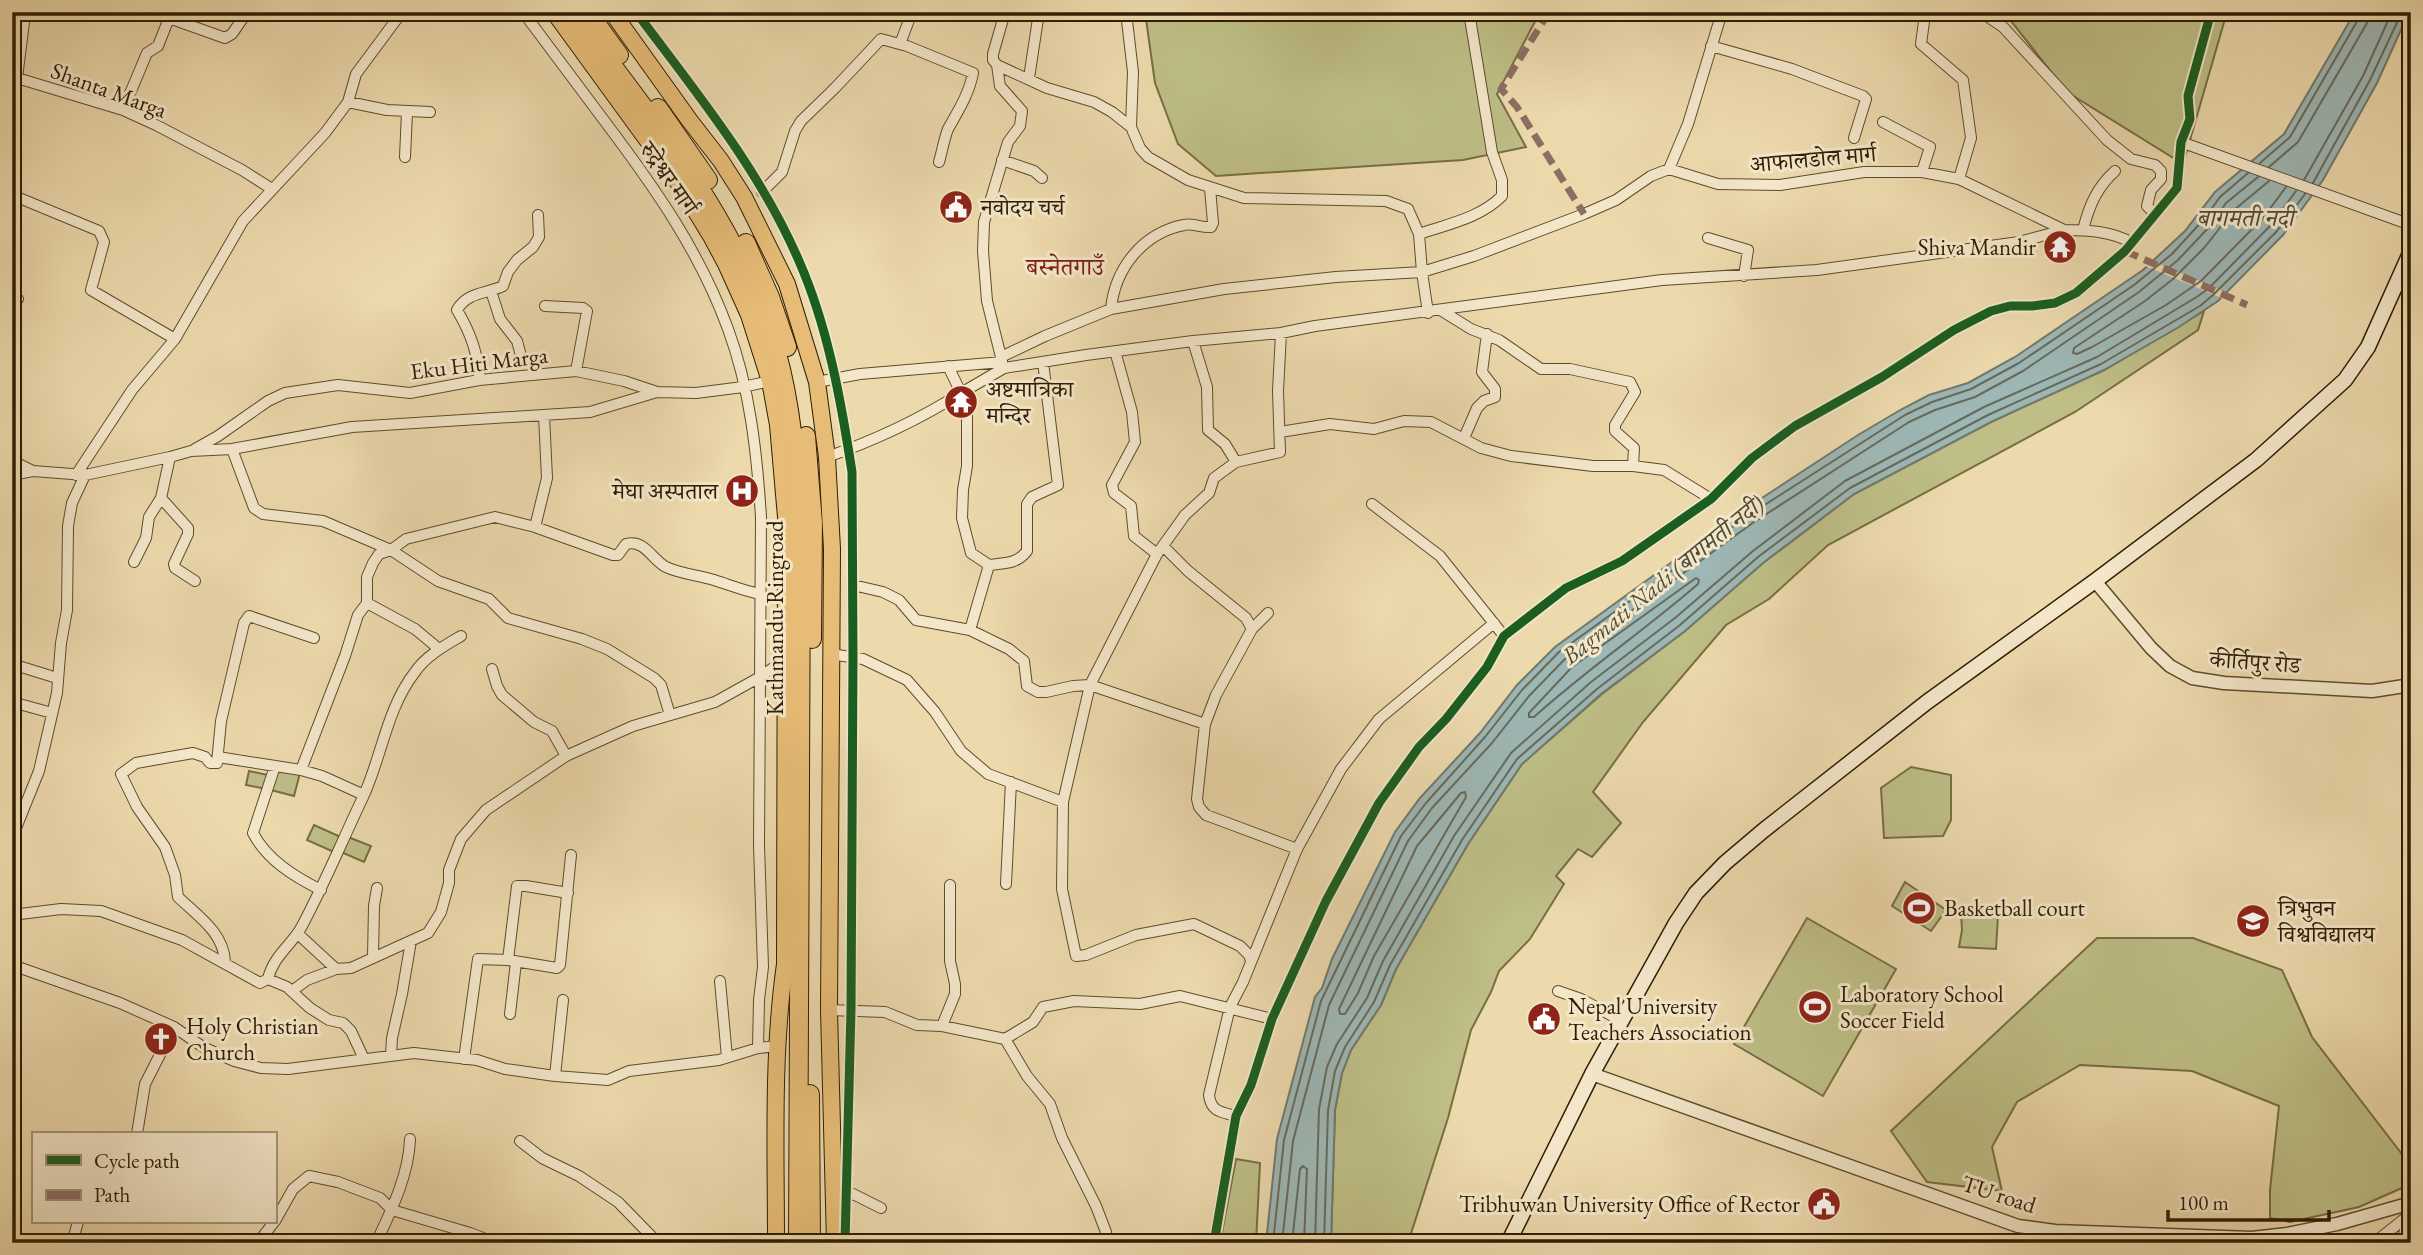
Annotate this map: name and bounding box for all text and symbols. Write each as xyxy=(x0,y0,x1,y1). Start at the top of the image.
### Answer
street label: Shanta Marga xyxy=(47,55,172,125)
street label: रुद्रेश्वर मार्ग xyxy=(632,135,706,221)
street label: आफालडोल मार्ग xyxy=(1749,138,1878,179)
public building icon: नवोदय चर्च xyxy=(937,188,975,226)
place label: नवोदय चर्च xyxy=(980,192,1066,222)
water label: बागमती नदी xyxy=(2197,202,2299,233)
temple icon: Shiva Mandir xyxy=(2041,228,2079,266)
place label: Shiva Mandir xyxy=(1918,232,2036,262)
district label: बस्नेतगाउँ xyxy=(1025,251,1105,282)
street label: Eku Hiti Marga xyxy=(408,340,550,386)
place label: अष्टमात्रिका मन्दिर xyxy=(985,374,1075,430)
temple icon: अष्टमात्रिका मन्दिर xyxy=(942,383,980,421)
hospital icon: मेघा अस्पताल xyxy=(723,472,761,510)
place label: मेघा अस्पताल xyxy=(611,476,719,506)
water label: Bagmati Nadi (बागमती नदी) xyxy=(1554,488,1771,671)
street label: Kathmandu Ringroad xyxy=(760,520,790,716)
street label: कीर्तिपुर रोड xyxy=(2207,644,2303,680)
sports icon: Basketball court xyxy=(1900,889,1938,927)
place label: Basketball court xyxy=(1944,893,2085,923)
place label: त्रिभुवन विश्वविद्यालय xyxy=(2277,893,2376,949)
school or university icon: त्रिभुवन विश्वविद्यालय xyxy=(2234,902,2272,940)
place label: Laboratory School Soccer Field xyxy=(1840,979,2004,1035)
sports icon: Laboratory School Soccer Field xyxy=(1796,988,1834,1026)
place label: Nepal University Teachers Association xyxy=(1568,991,1752,1047)
public building icon: Nepal University Teachers Association xyxy=(1525,1000,1563,1038)
place label: Holy Christian Church xyxy=(186,1011,319,1067)
church icon: Holy Christian Church xyxy=(142,1020,180,1058)
legend xyxy=(32,1132,276,1224)
text: Cycle path xyxy=(94,1147,180,1174)
street label: TU road xyxy=(1958,1168,2040,1220)
scale bar xyxy=(2168,1178,2328,1222)
text: Path xyxy=(94,1181,131,1208)
public building icon: Tribhuwan University Office of Rector xyxy=(1805,1185,1843,1223)
place label: Tribhuwan University Office of Rector xyxy=(1459,1189,1800,1219)
text: 100 m xyxy=(2178,1189,2229,1216)

